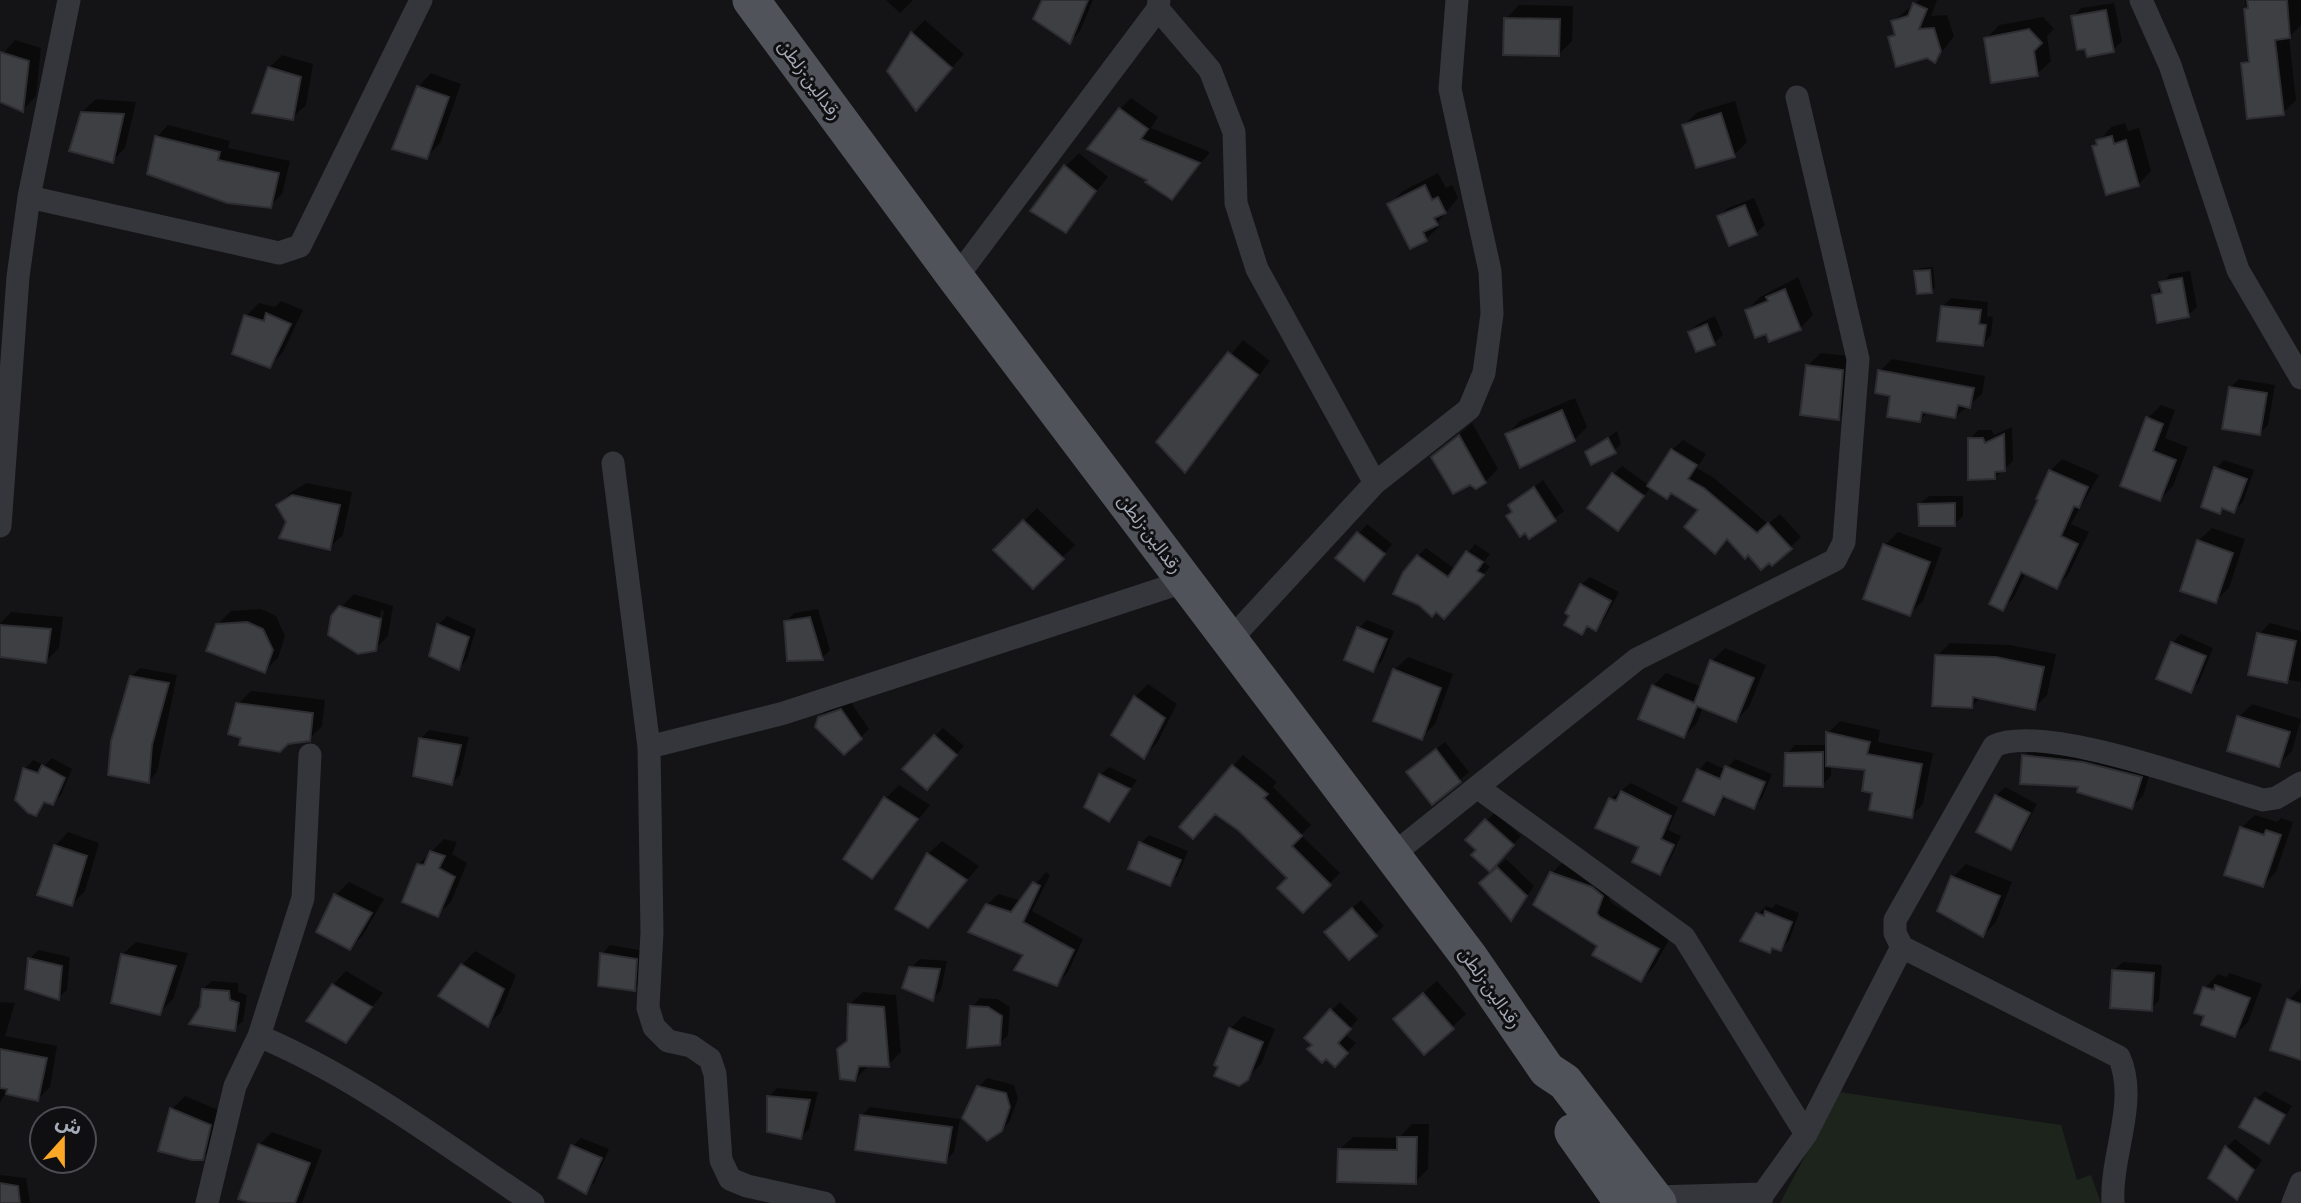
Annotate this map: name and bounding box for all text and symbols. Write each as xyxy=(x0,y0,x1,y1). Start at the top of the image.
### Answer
street label: رقدالين-زلطن xyxy=(774,36,846,124)
street label: رقدالين-زلطن xyxy=(1113,490,1187,578)
street label: رقدالين-زلطن xyxy=(1454,943,1526,1033)
north arrow xyxy=(28,1105,98,1175)
text: ش xyxy=(53,1109,85,1139)

